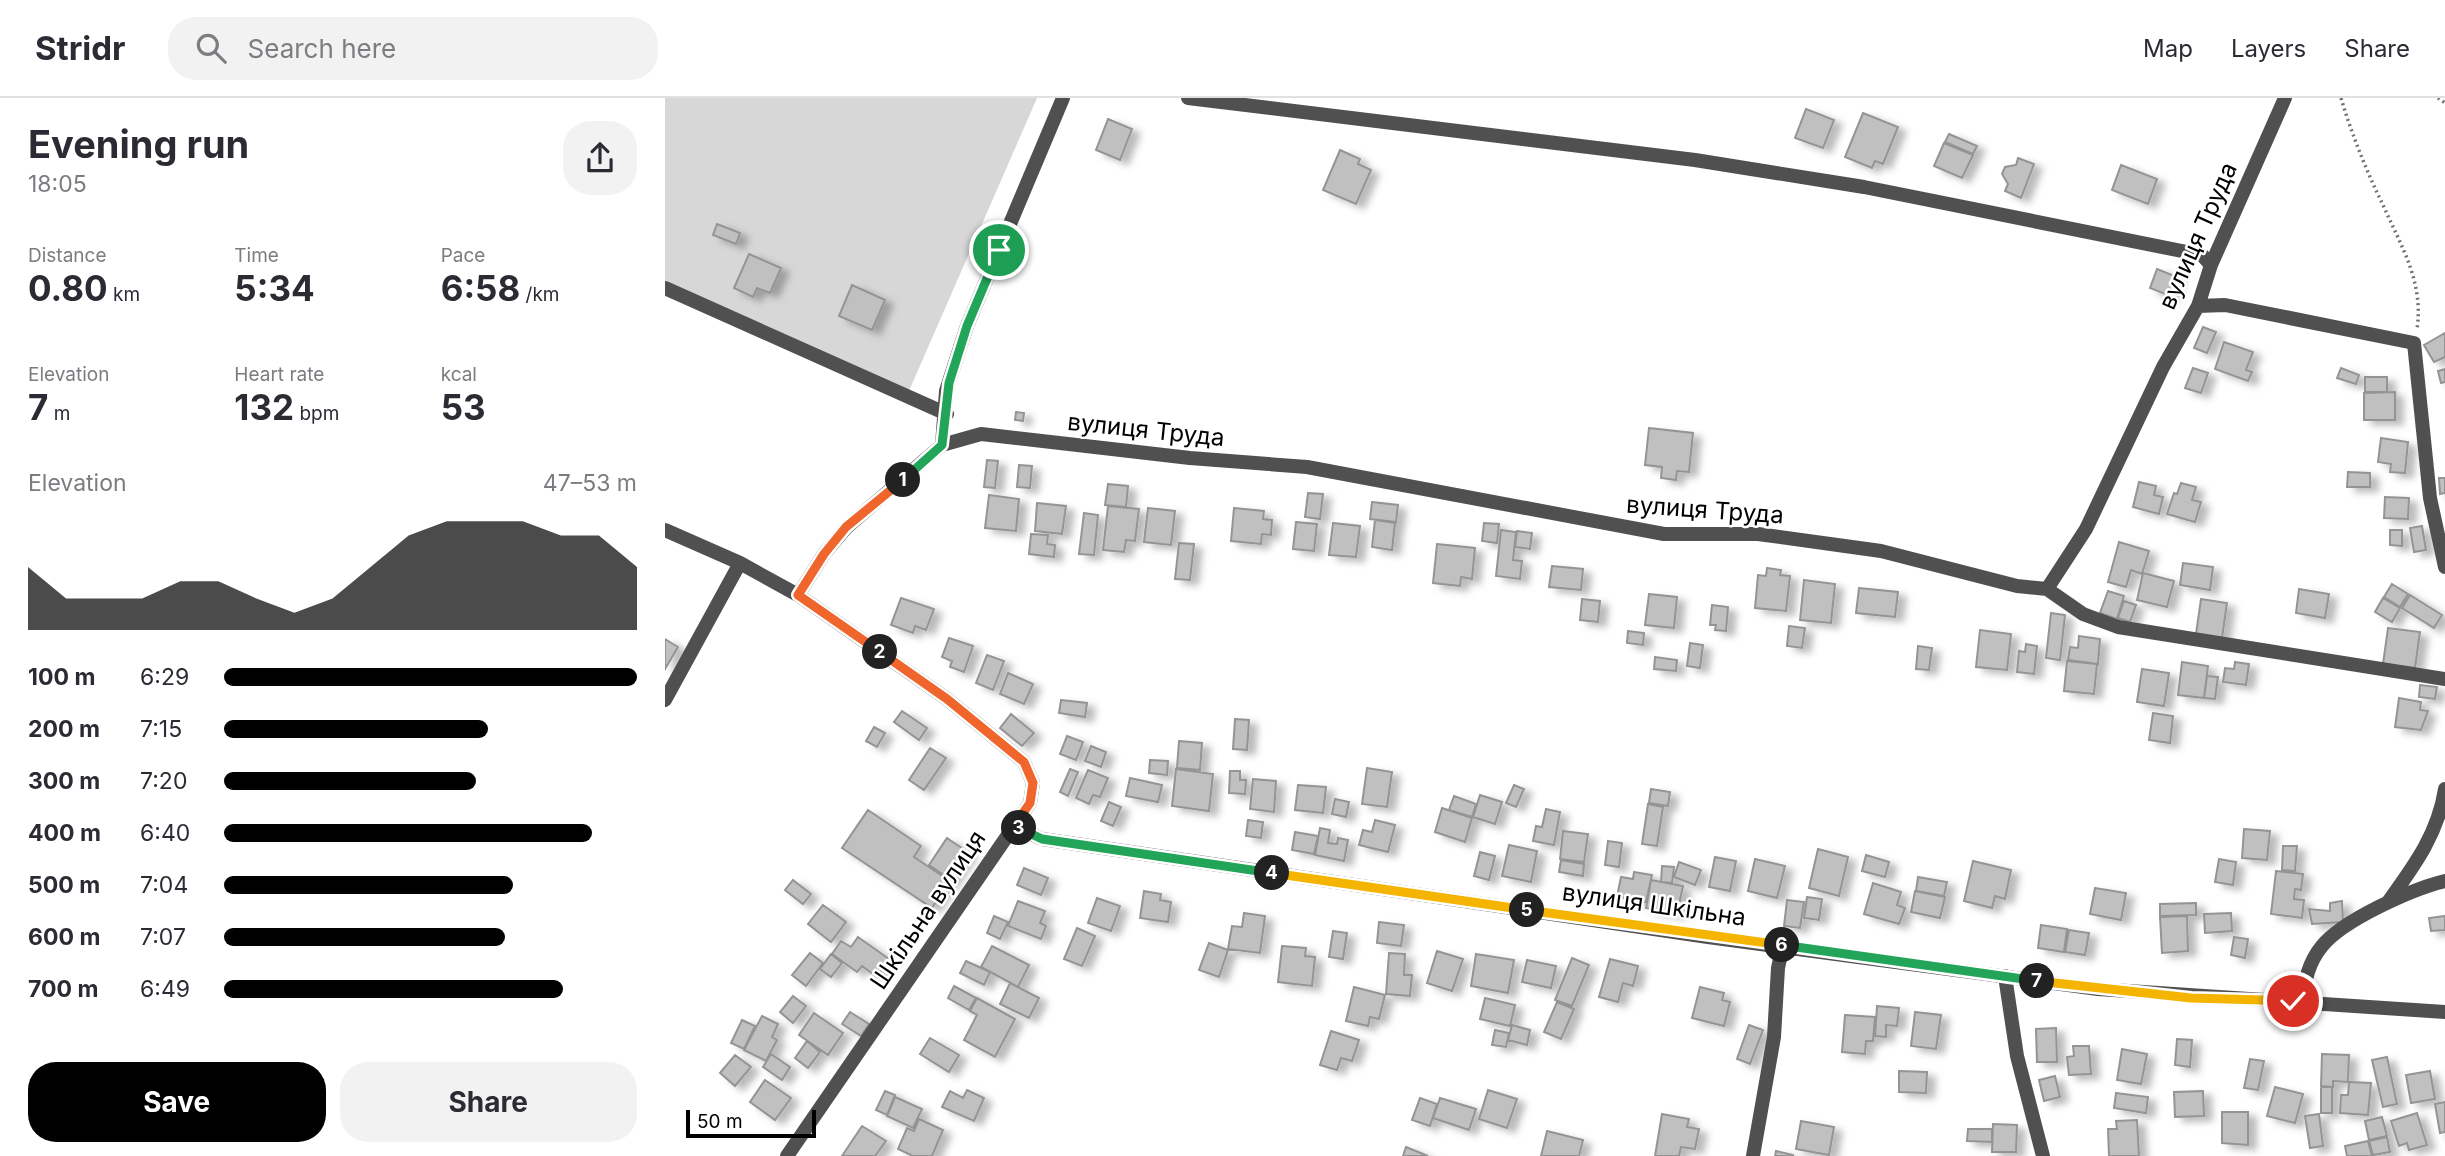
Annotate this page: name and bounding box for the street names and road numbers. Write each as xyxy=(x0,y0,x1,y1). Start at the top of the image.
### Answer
street label: вулиця Труда xyxy=(2152,158,2243,314)
street label: вулиця Труда xyxy=(1066,407,1226,452)
street label: вулиця Труда xyxy=(1625,490,1785,529)
street label: Шкільна вулиця xyxy=(864,825,991,995)
street label: вулиця Шкільна xyxy=(1560,877,1748,932)

